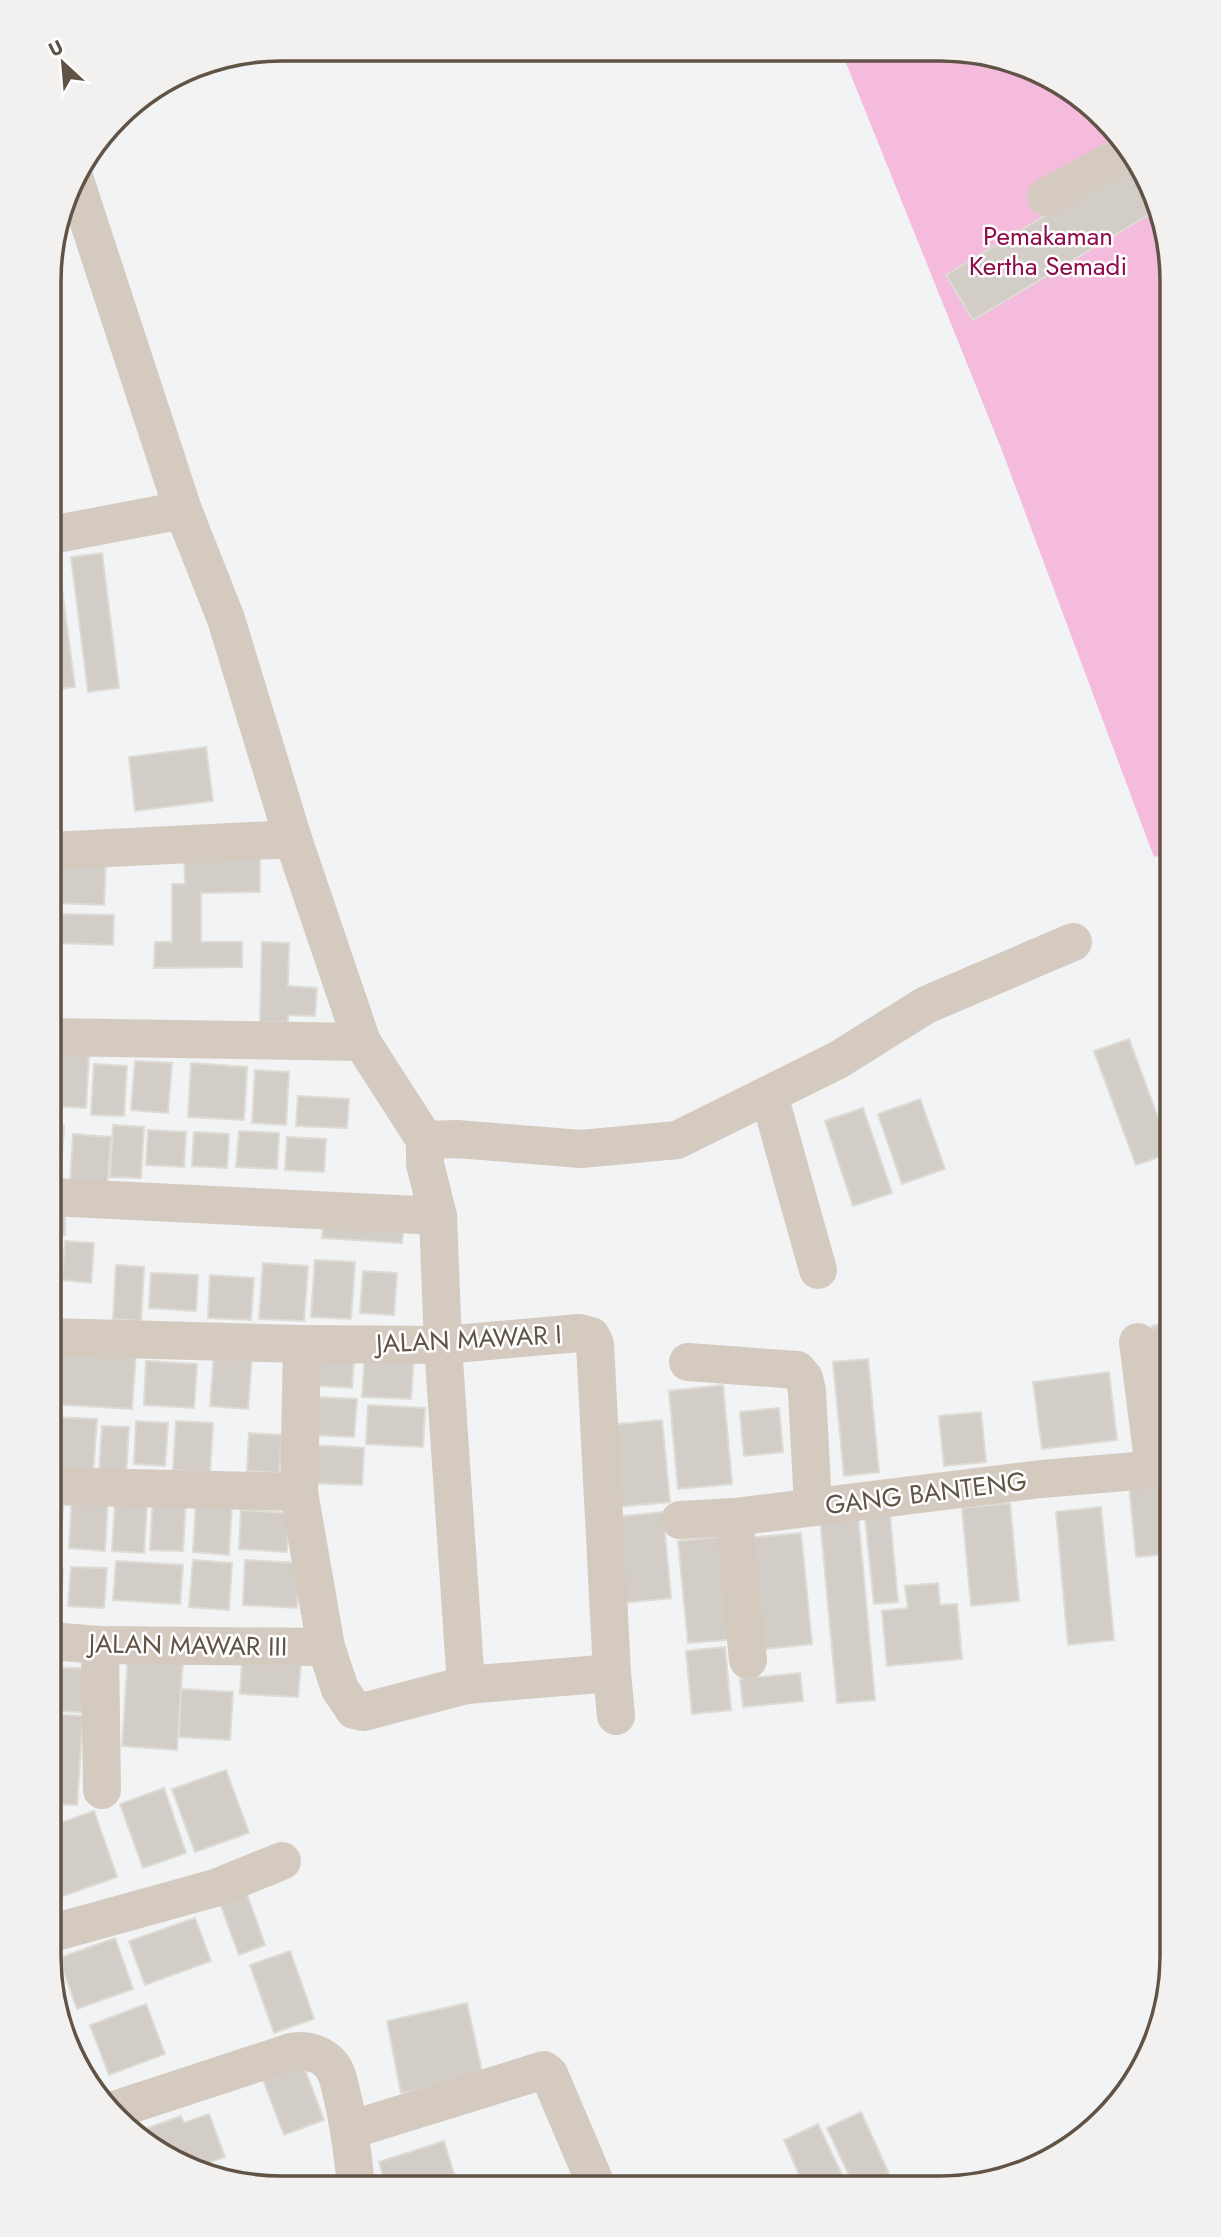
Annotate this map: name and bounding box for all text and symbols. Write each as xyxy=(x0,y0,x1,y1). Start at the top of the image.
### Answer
north arrow xyxy=(28,28,98,98)
text: U xyxy=(44,33,68,63)
park label: Pemakaman Kertha Semadi xyxy=(969,217,1127,285)
street label: JALAN MAWAR I xyxy=(372,1315,563,1363)
street label: GANG BANTENG xyxy=(823,1462,1029,1524)
street label: JALAN MAWAR III xyxy=(85,1624,288,1666)

